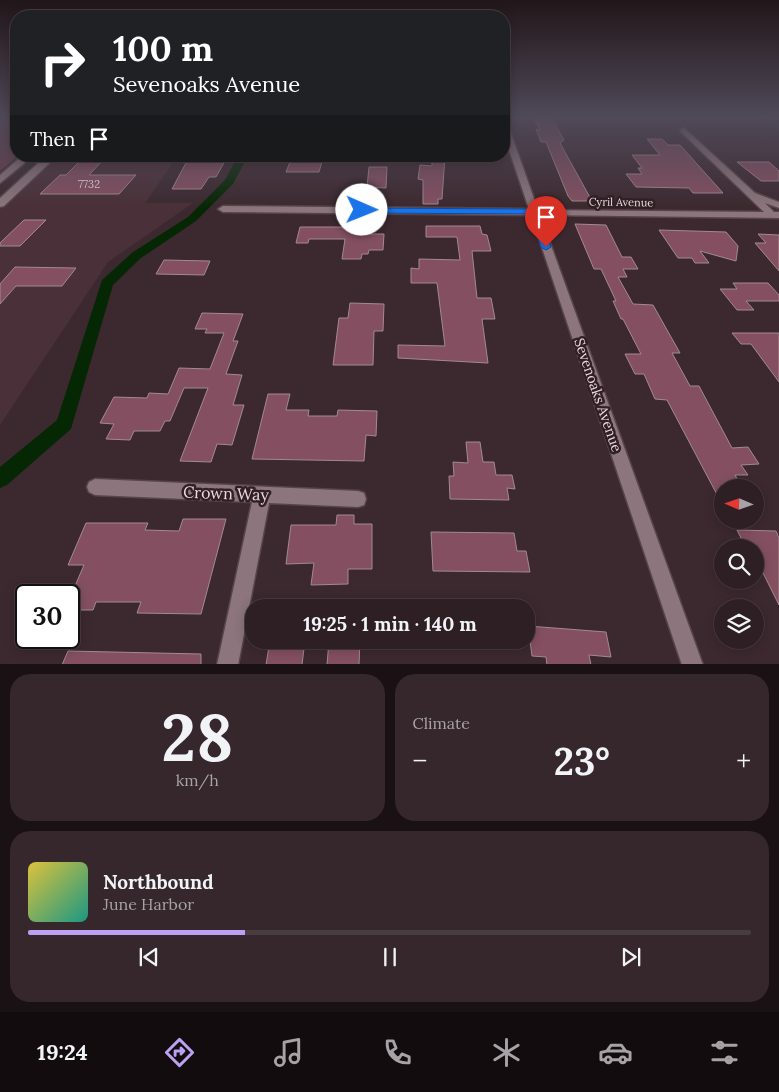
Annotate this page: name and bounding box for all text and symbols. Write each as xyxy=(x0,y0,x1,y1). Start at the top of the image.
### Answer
text: 100 m xyxy=(113,26,213,71)
icon: right xyxy=(30,30,95,95)
text: Sevenoaks Avenue xyxy=(113,70,300,98)
icon: arrive xyxy=(85,125,113,153)
text: Then xyxy=(30,127,75,151)
house number: 7732 xyxy=(78,177,100,191)
position arrow xyxy=(335,183,387,235)
street label: Cyril Avenue xyxy=(589,194,653,210)
pin xyxy=(525,196,567,247)
icon: arrive xyxy=(532,203,560,231)
street label: Sevenoaks Avenue xyxy=(570,336,626,455)
north arrow xyxy=(714,479,764,529)
map controls xyxy=(714,479,764,649)
street label: Crown Way xyxy=(183,482,270,505)
button: search xyxy=(714,539,764,589)
speed limit sign: 30 xyxy=(15,584,80,649)
button: layers xyxy=(714,599,764,649)
text: 19:25 · 1 min · 140 m xyxy=(303,612,477,636)
text: 28 xyxy=(161,696,233,779)
text: Climate xyxy=(413,713,470,733)
text: 23° xyxy=(554,737,610,785)
text: − xyxy=(413,743,427,779)
text: + xyxy=(736,743,751,779)
text: km/h xyxy=(176,770,219,790)
text: Northbound xyxy=(103,870,214,894)
text: June Harbor xyxy=(103,894,194,914)
icon: previous xyxy=(135,943,163,971)
icon: pause xyxy=(376,943,404,971)
icon: next xyxy=(617,943,645,971)
icon: directions xyxy=(162,1035,197,1070)
icon: music xyxy=(271,1035,306,1070)
icon: phone xyxy=(380,1035,415,1070)
icon: climate xyxy=(489,1035,524,1070)
icon: car xyxy=(598,1035,633,1070)
icon: filters xyxy=(707,1035,742,1070)
text: 19:24 xyxy=(37,1038,88,1066)

